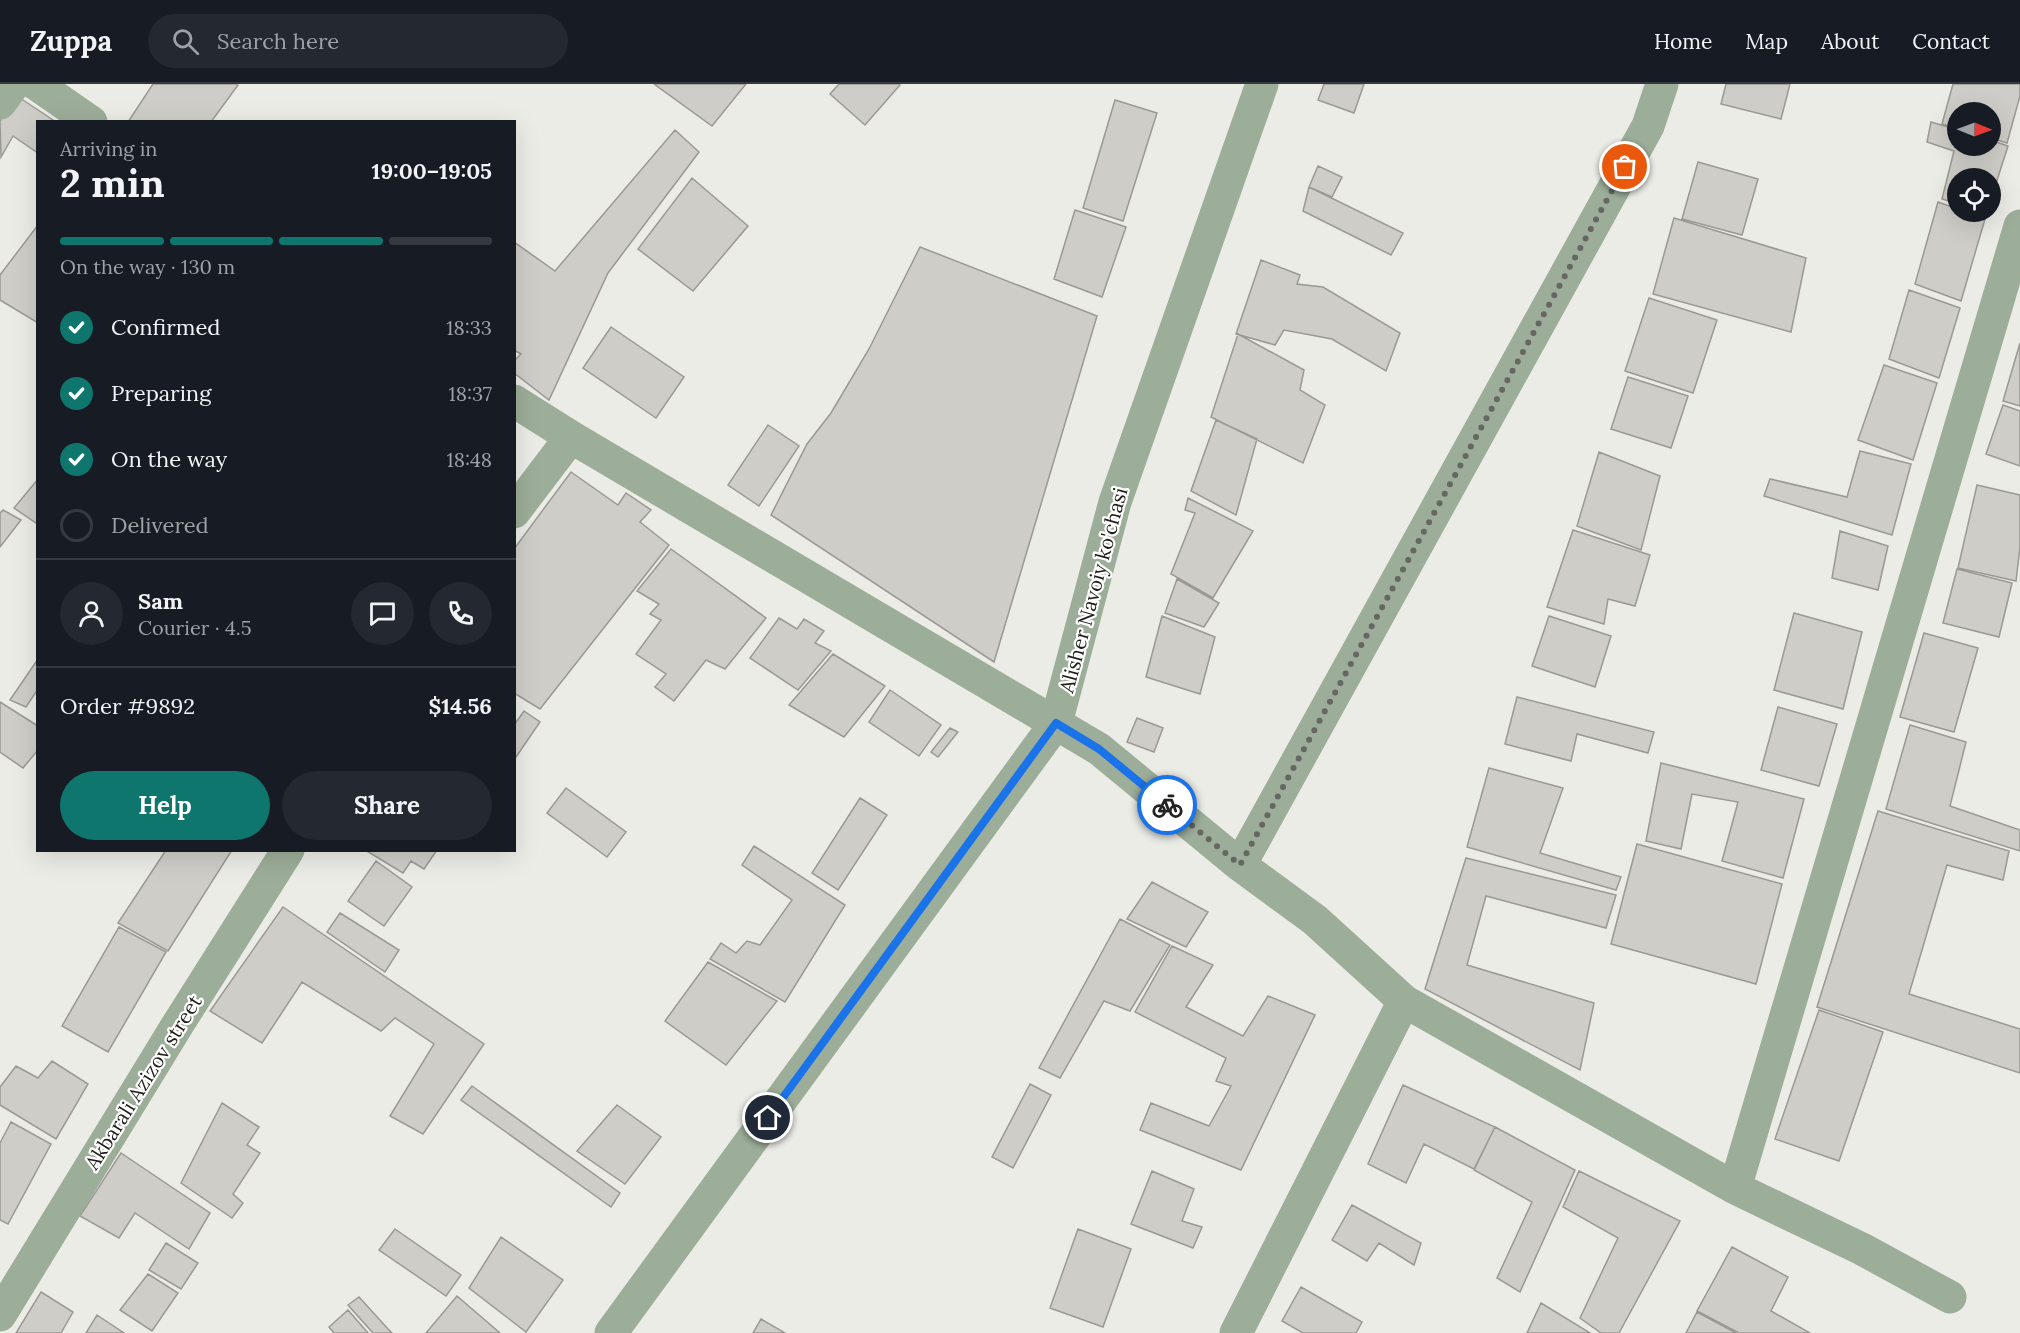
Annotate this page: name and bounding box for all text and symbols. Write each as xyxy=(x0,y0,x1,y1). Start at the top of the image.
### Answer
search box xyxy=(148,14,568,68)
text: Zuppa xyxy=(30,23,112,59)
icon: search xyxy=(169,25,202,58)
text: Search here xyxy=(217,27,339,55)
text: Home xyxy=(1654,28,1712,55)
text: Map xyxy=(1745,28,1788,55)
text: About xyxy=(1821,28,1879,55)
text: Contact xyxy=(1912,28,1990,55)
north arrow xyxy=(1947,102,2001,156)
map controls xyxy=(1947,102,2001,222)
text: Arriving in xyxy=(60,136,157,161)
pin xyxy=(1599,141,1650,192)
icon: bag xyxy=(1608,150,1641,183)
text: 19:00–19:05 xyxy=(372,157,492,185)
text: 2 min xyxy=(60,158,165,208)
button: locate xyxy=(1947,168,2001,222)
text: On the way · 130 m xyxy=(60,254,235,279)
icon: check xyxy=(60,311,93,344)
text: Confirmed xyxy=(111,313,220,341)
text: 18:33 xyxy=(446,315,492,340)
icon: check xyxy=(60,377,93,410)
text: Preparing xyxy=(111,379,211,407)
text: 18:37 xyxy=(449,381,492,406)
icon: check xyxy=(60,443,93,476)
text: On the way xyxy=(111,445,227,473)
text: 18:48 xyxy=(446,447,492,472)
street label: Alisher Navoiy ko'chasi xyxy=(1053,485,1132,696)
text: Delivered xyxy=(111,511,209,539)
button: person xyxy=(60,582,123,645)
button: chat xyxy=(351,582,414,645)
button: phone xyxy=(429,582,492,645)
text: Sam xyxy=(138,587,183,615)
text: Courier · 4.5 xyxy=(138,615,252,640)
text: Order #9892 xyxy=(60,692,195,720)
text: $14.56 xyxy=(428,692,492,720)
button: Help xyxy=(60,771,270,840)
button: Share xyxy=(282,771,492,840)
courier xyxy=(1137,775,1197,835)
icon: bike xyxy=(1151,789,1184,822)
street label: Akbarali Azizov street xyxy=(79,990,207,1175)
pin xyxy=(742,1092,793,1143)
icon: home xyxy=(751,1101,784,1134)

